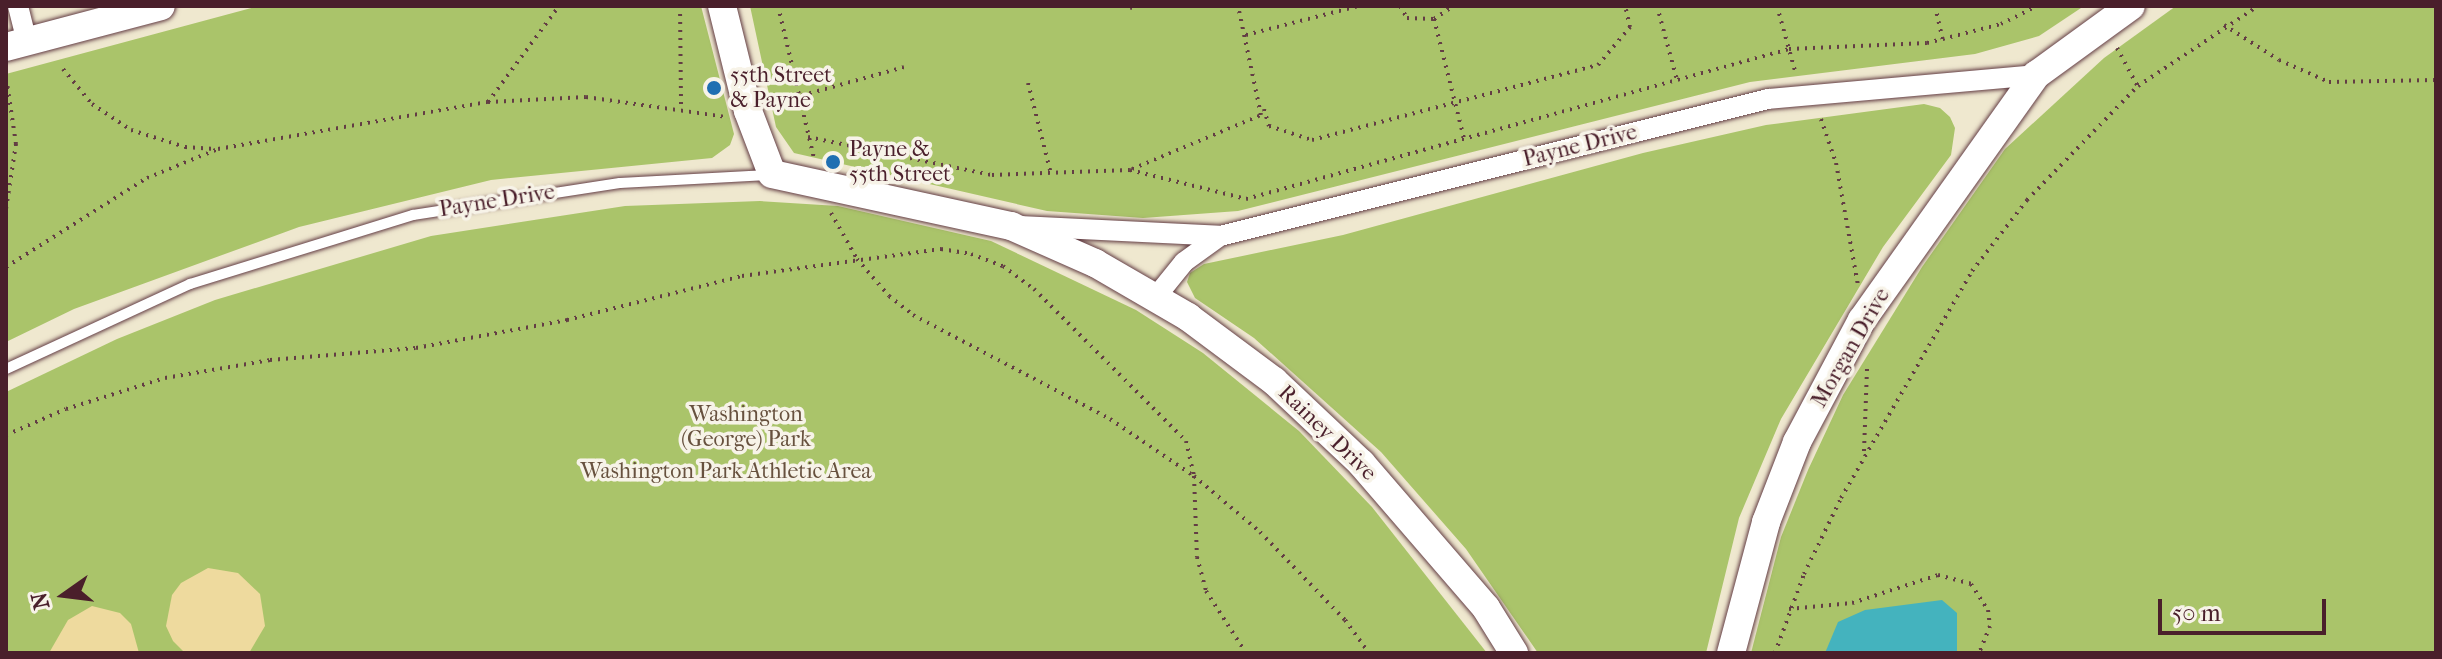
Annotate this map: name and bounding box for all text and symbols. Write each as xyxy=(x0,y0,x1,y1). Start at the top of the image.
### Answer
place label: 55th Street & Payne xyxy=(730,62,832,114)
marker: 55th Street & Payne xyxy=(705,79,723,97)
street label: Payne Drive xyxy=(1520,119,1640,173)
place label: Payne & 55th Street xyxy=(849,136,951,188)
marker: Payne & 55th Street xyxy=(824,153,842,171)
street label: Payne Drive xyxy=(437,179,557,223)
street label: Morgan Drive xyxy=(1806,284,1896,412)
street label: Rainey Drive xyxy=(1272,380,1382,486)
park label: Washington (George) Park xyxy=(681,401,811,452)
park label: Washington Park Athletic Area xyxy=(580,459,872,485)
north arrow xyxy=(24,555,104,635)
scale bar xyxy=(2162,583,2330,633)
text: N xyxy=(26,590,55,612)
text: 50 m xyxy=(2172,599,2221,627)

